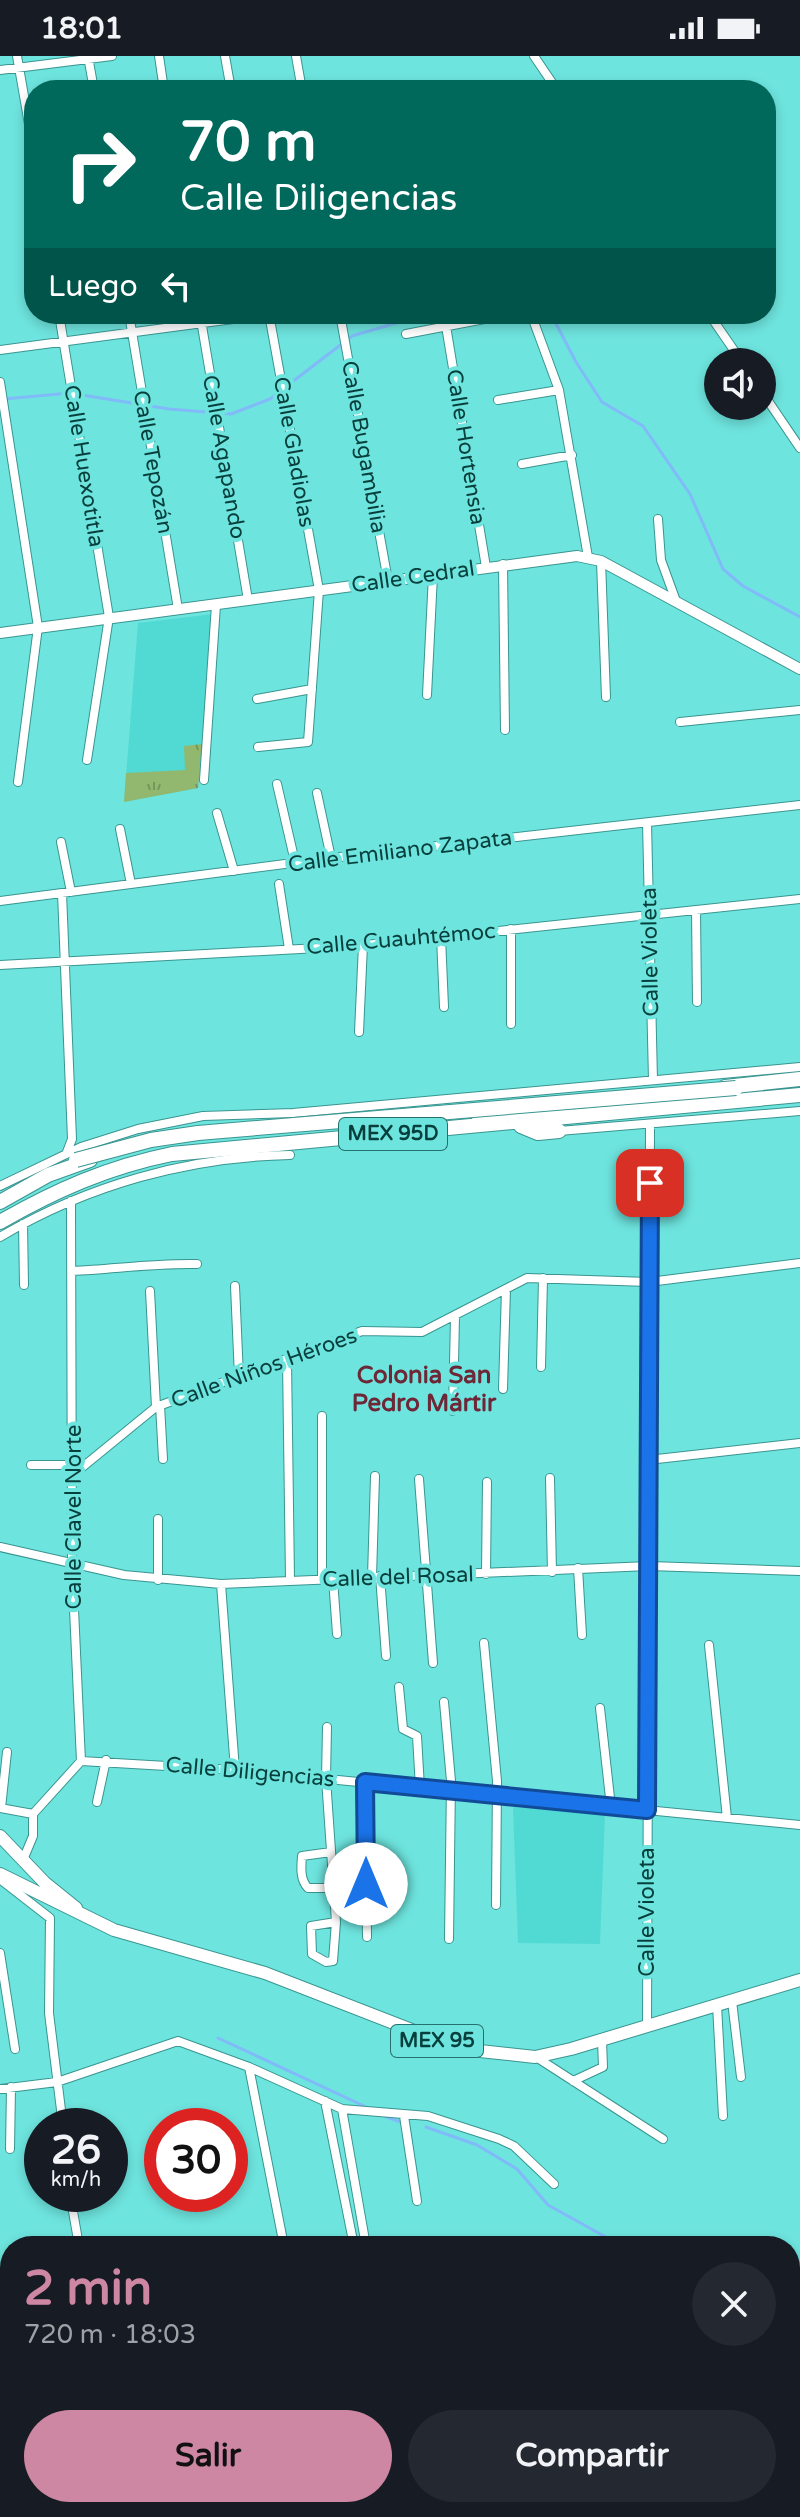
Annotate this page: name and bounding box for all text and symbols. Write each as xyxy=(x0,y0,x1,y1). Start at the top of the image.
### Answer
text: 18:01 xyxy=(40,10,123,47)
text: 70 m xyxy=(180,109,316,176)
icon: right xyxy=(48,112,152,216)
text: Calle Diligencias xyxy=(180,177,457,220)
icon: left xyxy=(154,264,198,308)
text: Luego xyxy=(48,268,138,305)
map controls xyxy=(704,348,776,420)
button: sound xyxy=(704,348,776,420)
street label: Calle Bugambilia xyxy=(336,359,392,535)
street label: Calle Hortensia xyxy=(441,367,491,527)
street label: Calle Agapando xyxy=(197,373,251,541)
street label: Calle Gladiolas xyxy=(268,375,320,529)
street label: Calle Huexotitla xyxy=(58,383,110,549)
street label: Calle Tepozán xyxy=(128,388,178,536)
street label: Calle Cedral xyxy=(350,555,476,599)
street label: Calle Emiliano Zapata xyxy=(287,824,513,878)
street label: Calle Violeta xyxy=(636,887,664,1017)
street label: Calle Cuauhtémoc xyxy=(305,918,497,960)
road number: MEX 95D xyxy=(339,1118,447,1150)
pin xyxy=(616,1149,684,1217)
icon: arrive xyxy=(628,1161,672,1205)
street label: Calle Niños Héroes xyxy=(167,1322,361,1414)
district label: Colonia San Pedro Mártir xyxy=(352,1361,497,1418)
street label: Calle Clavel Norte xyxy=(61,1425,87,1609)
street label: Calle del Rosal xyxy=(322,1561,474,1593)
street label: Calle Diligencias xyxy=(164,1752,336,1792)
position arrow xyxy=(324,1842,408,1926)
street label: Calle Violeta xyxy=(634,1847,660,1977)
road number: MEX 95 xyxy=(391,2025,483,2057)
speed limit sign: 30 xyxy=(144,2108,248,2212)
text: 26 xyxy=(51,2126,101,2174)
text: km/h xyxy=(51,2168,101,2192)
text: 2 min xyxy=(24,2260,152,2318)
button: close xyxy=(692,2262,776,2346)
text: 720 m · 18:03 xyxy=(24,2319,196,2350)
button: Salir xyxy=(24,2410,392,2502)
button: Compartir xyxy=(408,2410,776,2502)

